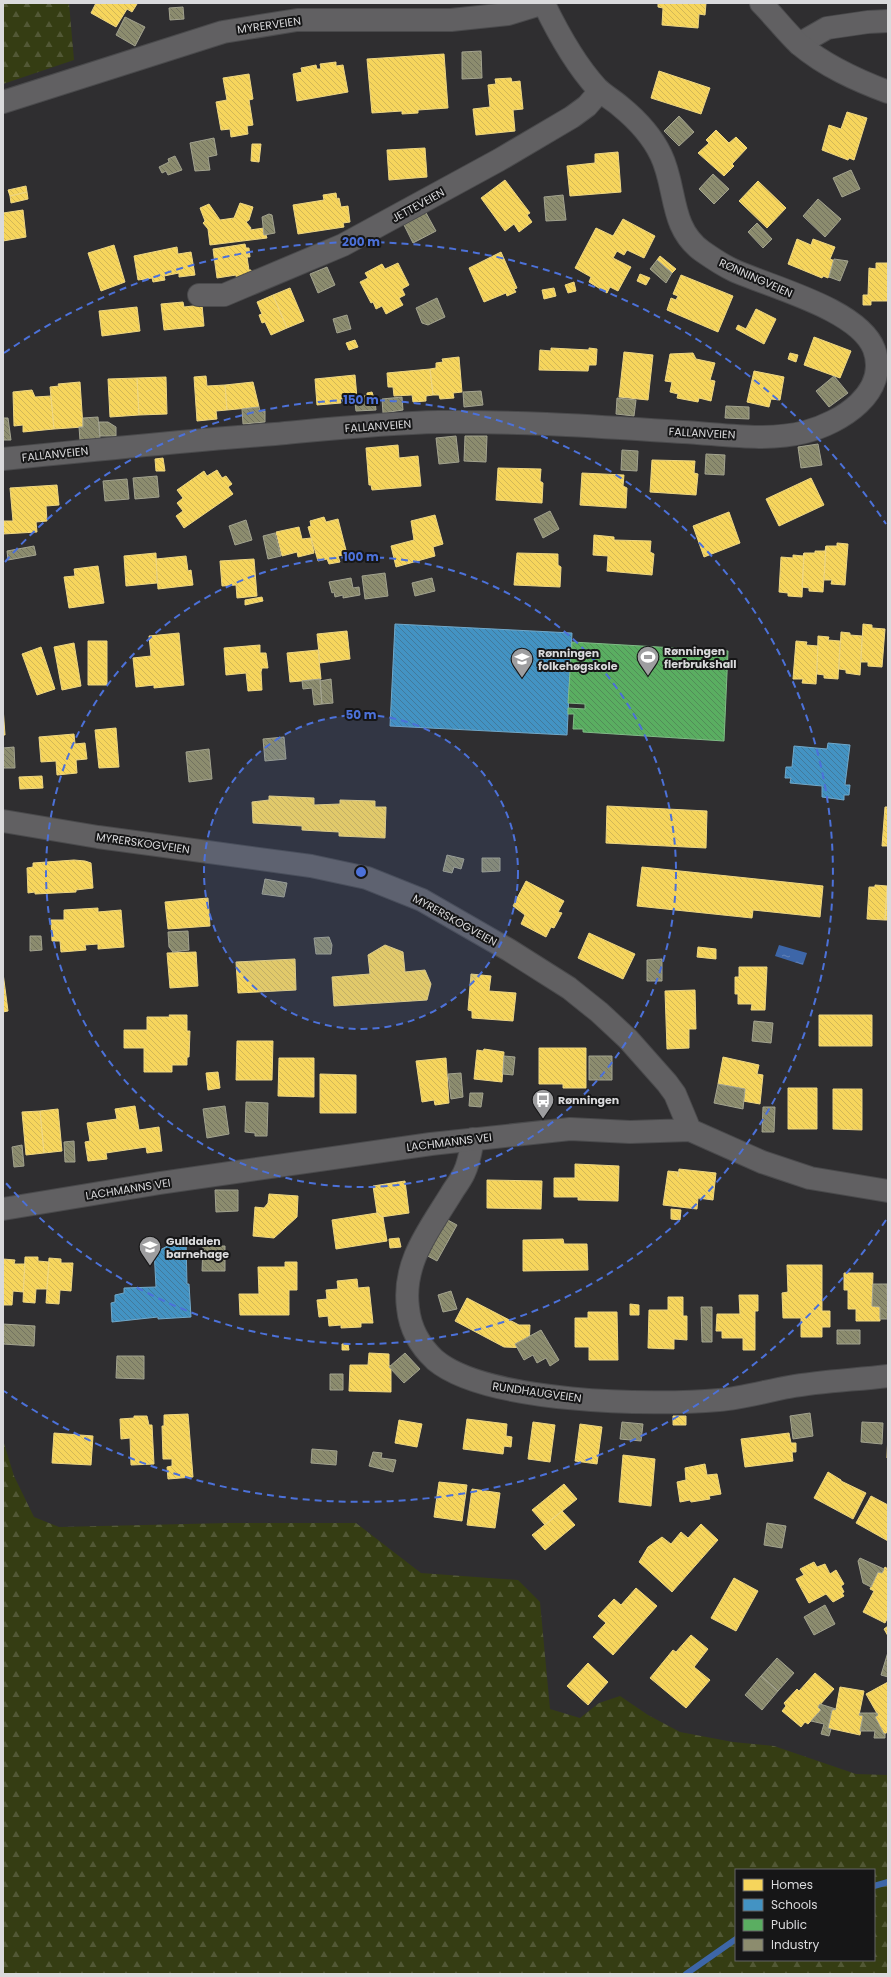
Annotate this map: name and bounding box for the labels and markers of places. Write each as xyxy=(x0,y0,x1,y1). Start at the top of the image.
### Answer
place label: Rønningen flerbrukshall xyxy=(664,643,737,672)
sports icon: Rønningen flerbrukshall xyxy=(635,644,661,677)
place label: Rønningen folkehøgskole xyxy=(538,645,618,674)
school or university icon: Rønningen folkehøgskole xyxy=(509,646,535,679)
centre of rings xyxy=(354,865,368,879)
bus stop icon: Rønningen xyxy=(530,1087,556,1120)
place label: Rønningen xyxy=(558,1092,619,1108)
place label: Gulldalen barnehage xyxy=(166,1233,229,1262)
school or university icon: Gulldalen barnehage xyxy=(137,1234,163,1267)

